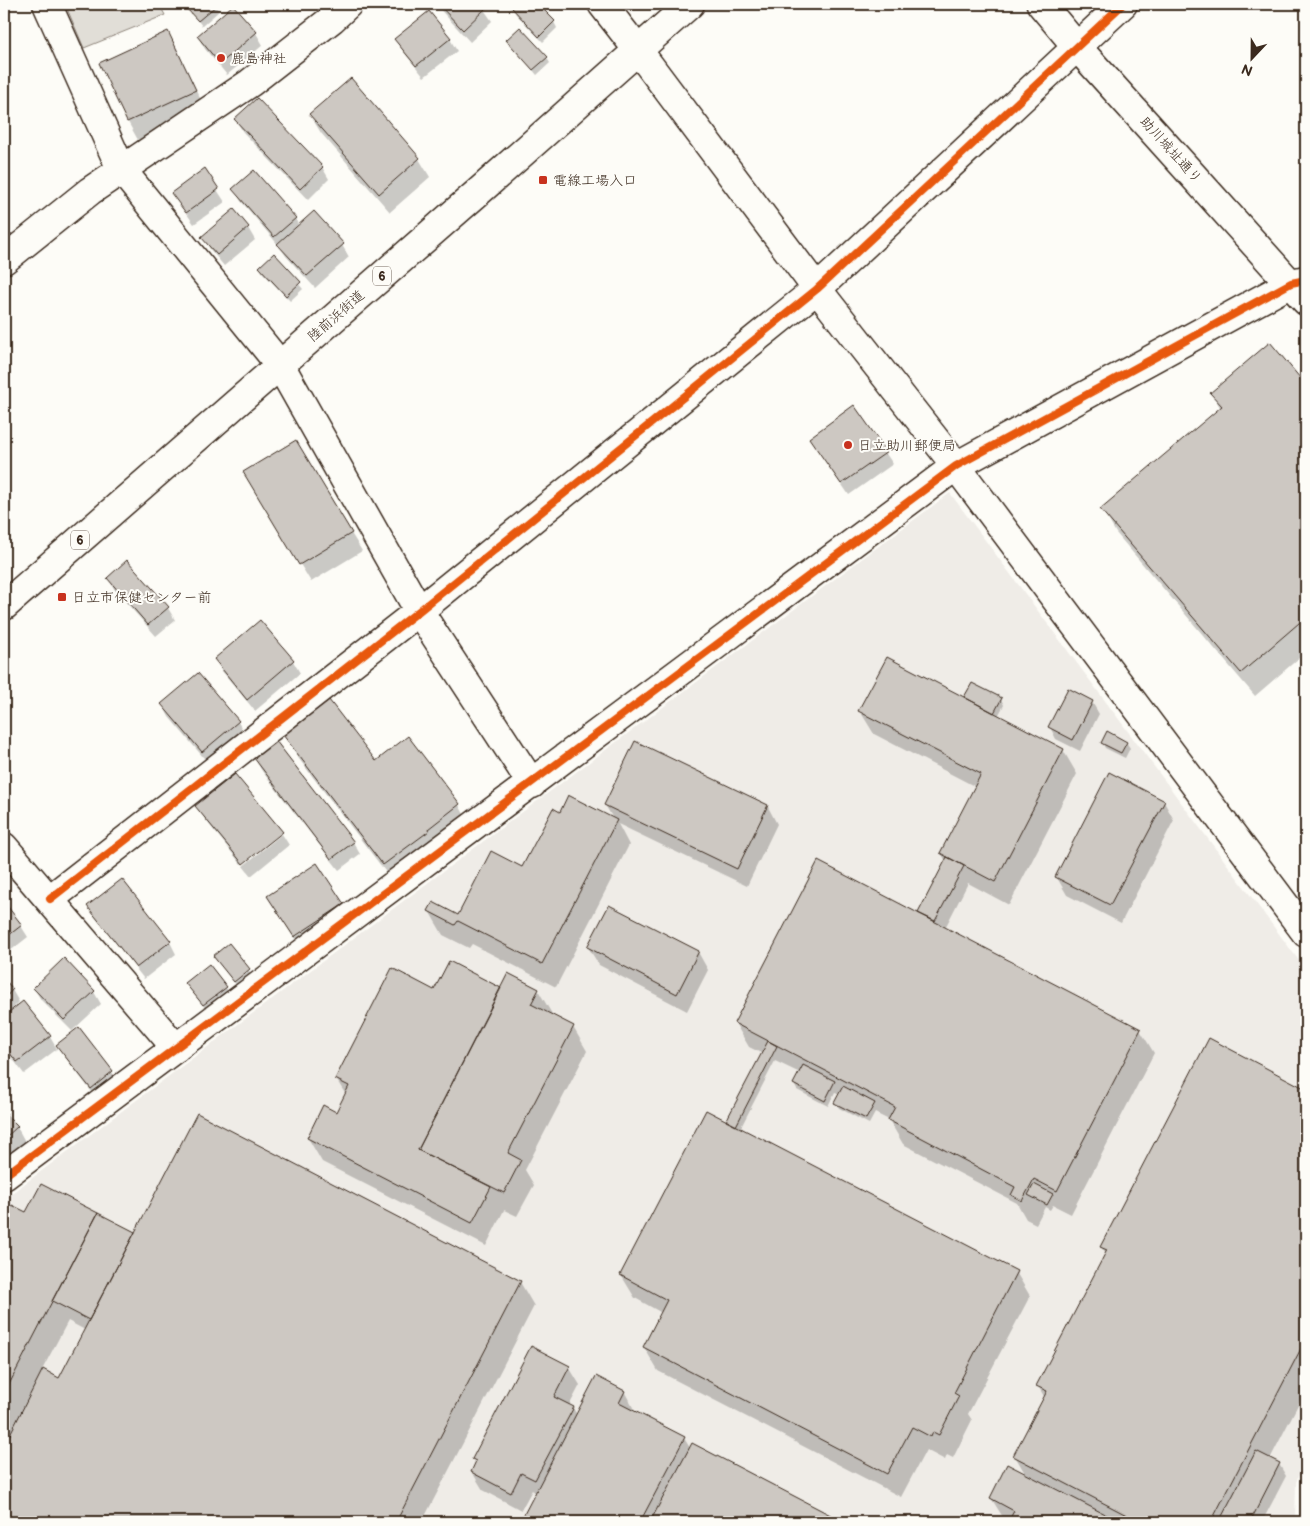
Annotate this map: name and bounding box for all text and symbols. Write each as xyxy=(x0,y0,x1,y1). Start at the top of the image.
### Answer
north arrow xyxy=(1228,32,1278,82)
place label: 鹿島神社 xyxy=(231,50,287,67)
marker: 鹿島神社 xyxy=(215,52,227,64)
text: N xyxy=(1239,60,1255,79)
street label: 助川城址通り xyxy=(1137,113,1205,187)
place label: 電線工場入口 xyxy=(553,172,637,189)
marker: 電線工場入口 xyxy=(537,174,549,186)
road number: 6 xyxy=(373,266,391,286)
street label: 陸前浜街道 xyxy=(304,287,368,345)
place label: 日立助川郵便局 xyxy=(858,437,956,454)
marker: 日立助川郵便局 xyxy=(842,439,854,451)
road number: 6 xyxy=(71,530,89,550)
place label: 日立市保健センター前 xyxy=(72,589,211,606)
marker: 日立市保健センター前 xyxy=(56,591,68,603)

